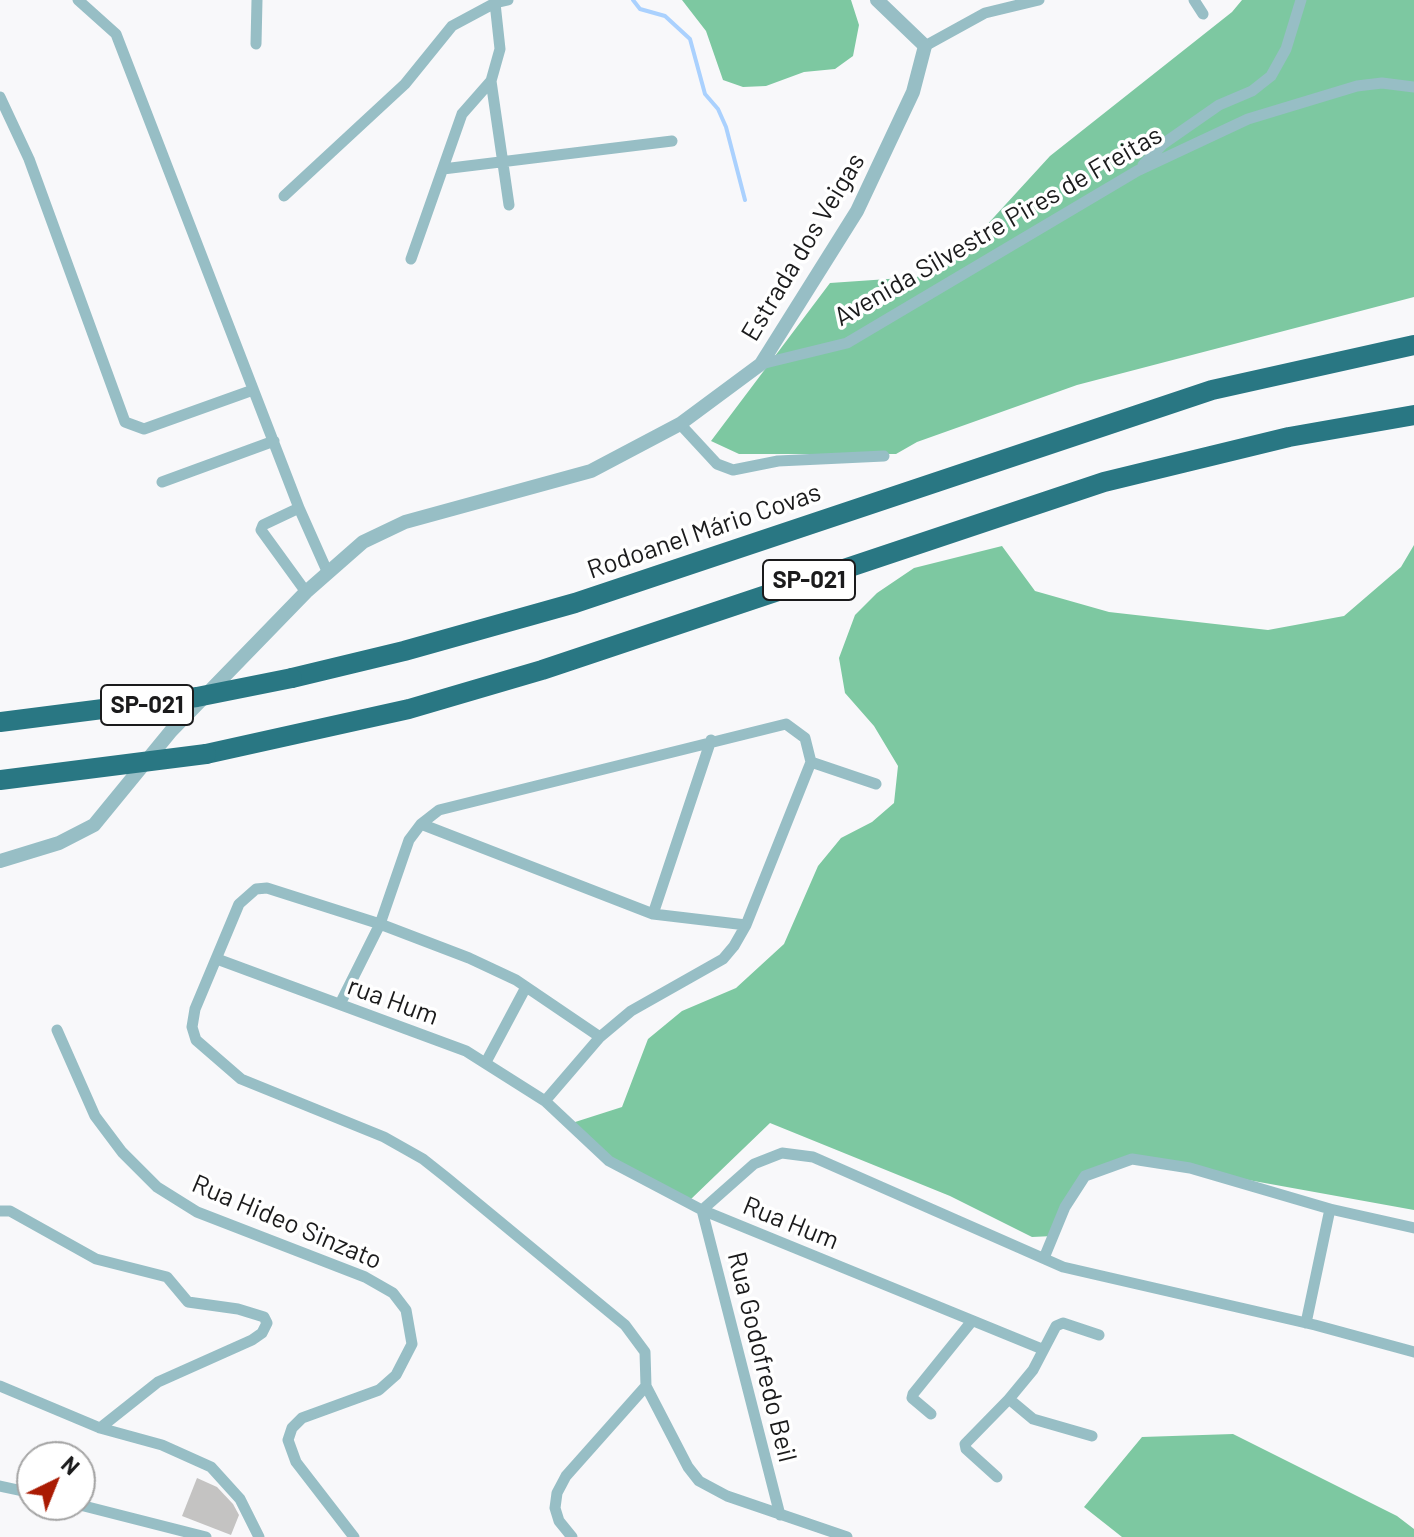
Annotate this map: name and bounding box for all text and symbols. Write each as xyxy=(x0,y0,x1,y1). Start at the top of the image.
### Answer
street label: Avenida Silvestre Pires de Freitas xyxy=(829,119,1167,333)
street label: Estrada dos Veigas xyxy=(735,148,871,346)
street label: Rodoanel Mário Covas xyxy=(583,476,825,586)
road number: SP-021 xyxy=(763,560,855,600)
road number: SP-021 xyxy=(101,685,193,725)
street label: rua Hum xyxy=(343,970,443,1032)
street label: Rua Hideo Sinzato xyxy=(187,1168,387,1276)
street label: Rua Hum xyxy=(738,1190,844,1256)
street label: Rua Godofredo Beil xyxy=(721,1249,803,1465)
north arrow xyxy=(16,1441,96,1521)
text: N xyxy=(57,1450,85,1479)

